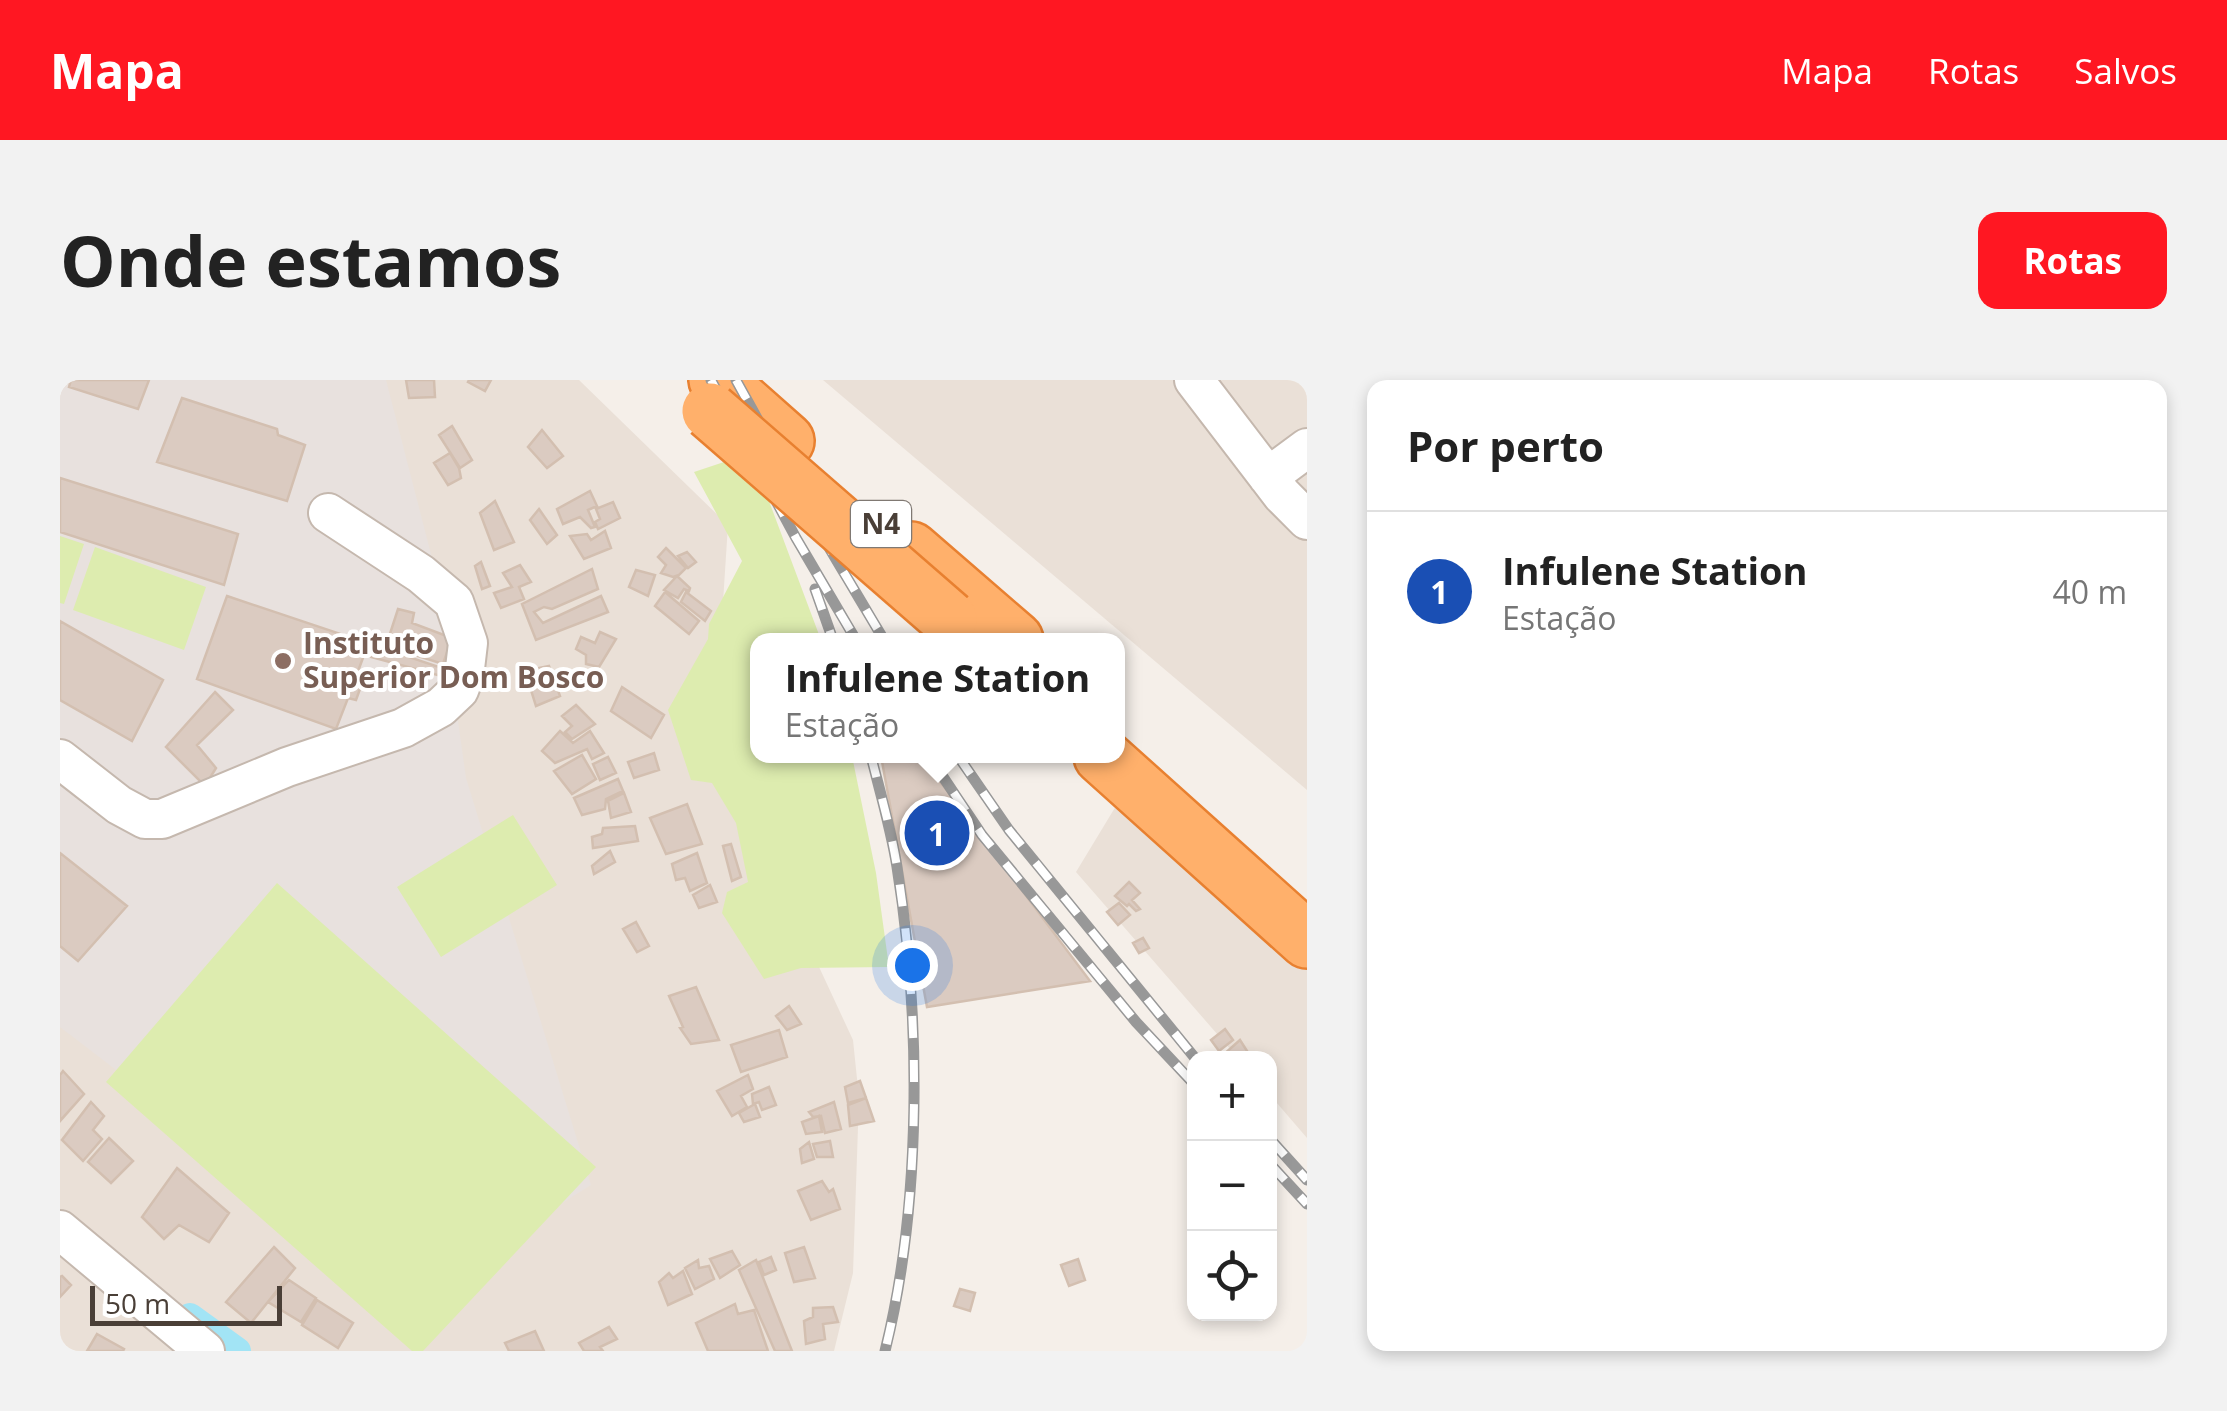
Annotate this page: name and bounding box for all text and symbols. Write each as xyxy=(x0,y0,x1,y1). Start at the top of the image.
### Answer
text: Mapa xyxy=(50,38,184,103)
text: Mapa xyxy=(1781,47,1873,94)
text: Rotas xyxy=(1928,47,2019,94)
text: Salvos xyxy=(2074,47,2177,94)
text: Onde estamos xyxy=(60,212,561,308)
button: Rotas xyxy=(1978,212,2167,309)
text: Por perto xyxy=(1407,417,1604,474)
road number: N4 xyxy=(851,501,911,547)
text: Infulene Station xyxy=(1502,544,1808,596)
text: 1 xyxy=(1430,570,1449,613)
text: 40 m xyxy=(2052,570,2127,613)
text: Estação xyxy=(1502,596,1617,639)
place label: Instituto Superior Dom Bosco xyxy=(303,622,604,697)
popup xyxy=(750,633,1125,763)
marker: Instituto Superior Dom Bosco xyxy=(272,650,294,672)
text: Infulene Station xyxy=(785,651,1090,703)
text: Estação xyxy=(785,703,899,746)
pin: 1 xyxy=(904,796,970,870)
your location xyxy=(887,940,938,991)
map controls xyxy=(1187,1051,1277,1321)
button: + xyxy=(1187,1051,1277,1141)
button: − xyxy=(1187,1141,1277,1231)
button: locate xyxy=(1187,1231,1277,1321)
scale bar xyxy=(90,1281,282,1326)
text: 50 m xyxy=(105,1284,170,1322)

